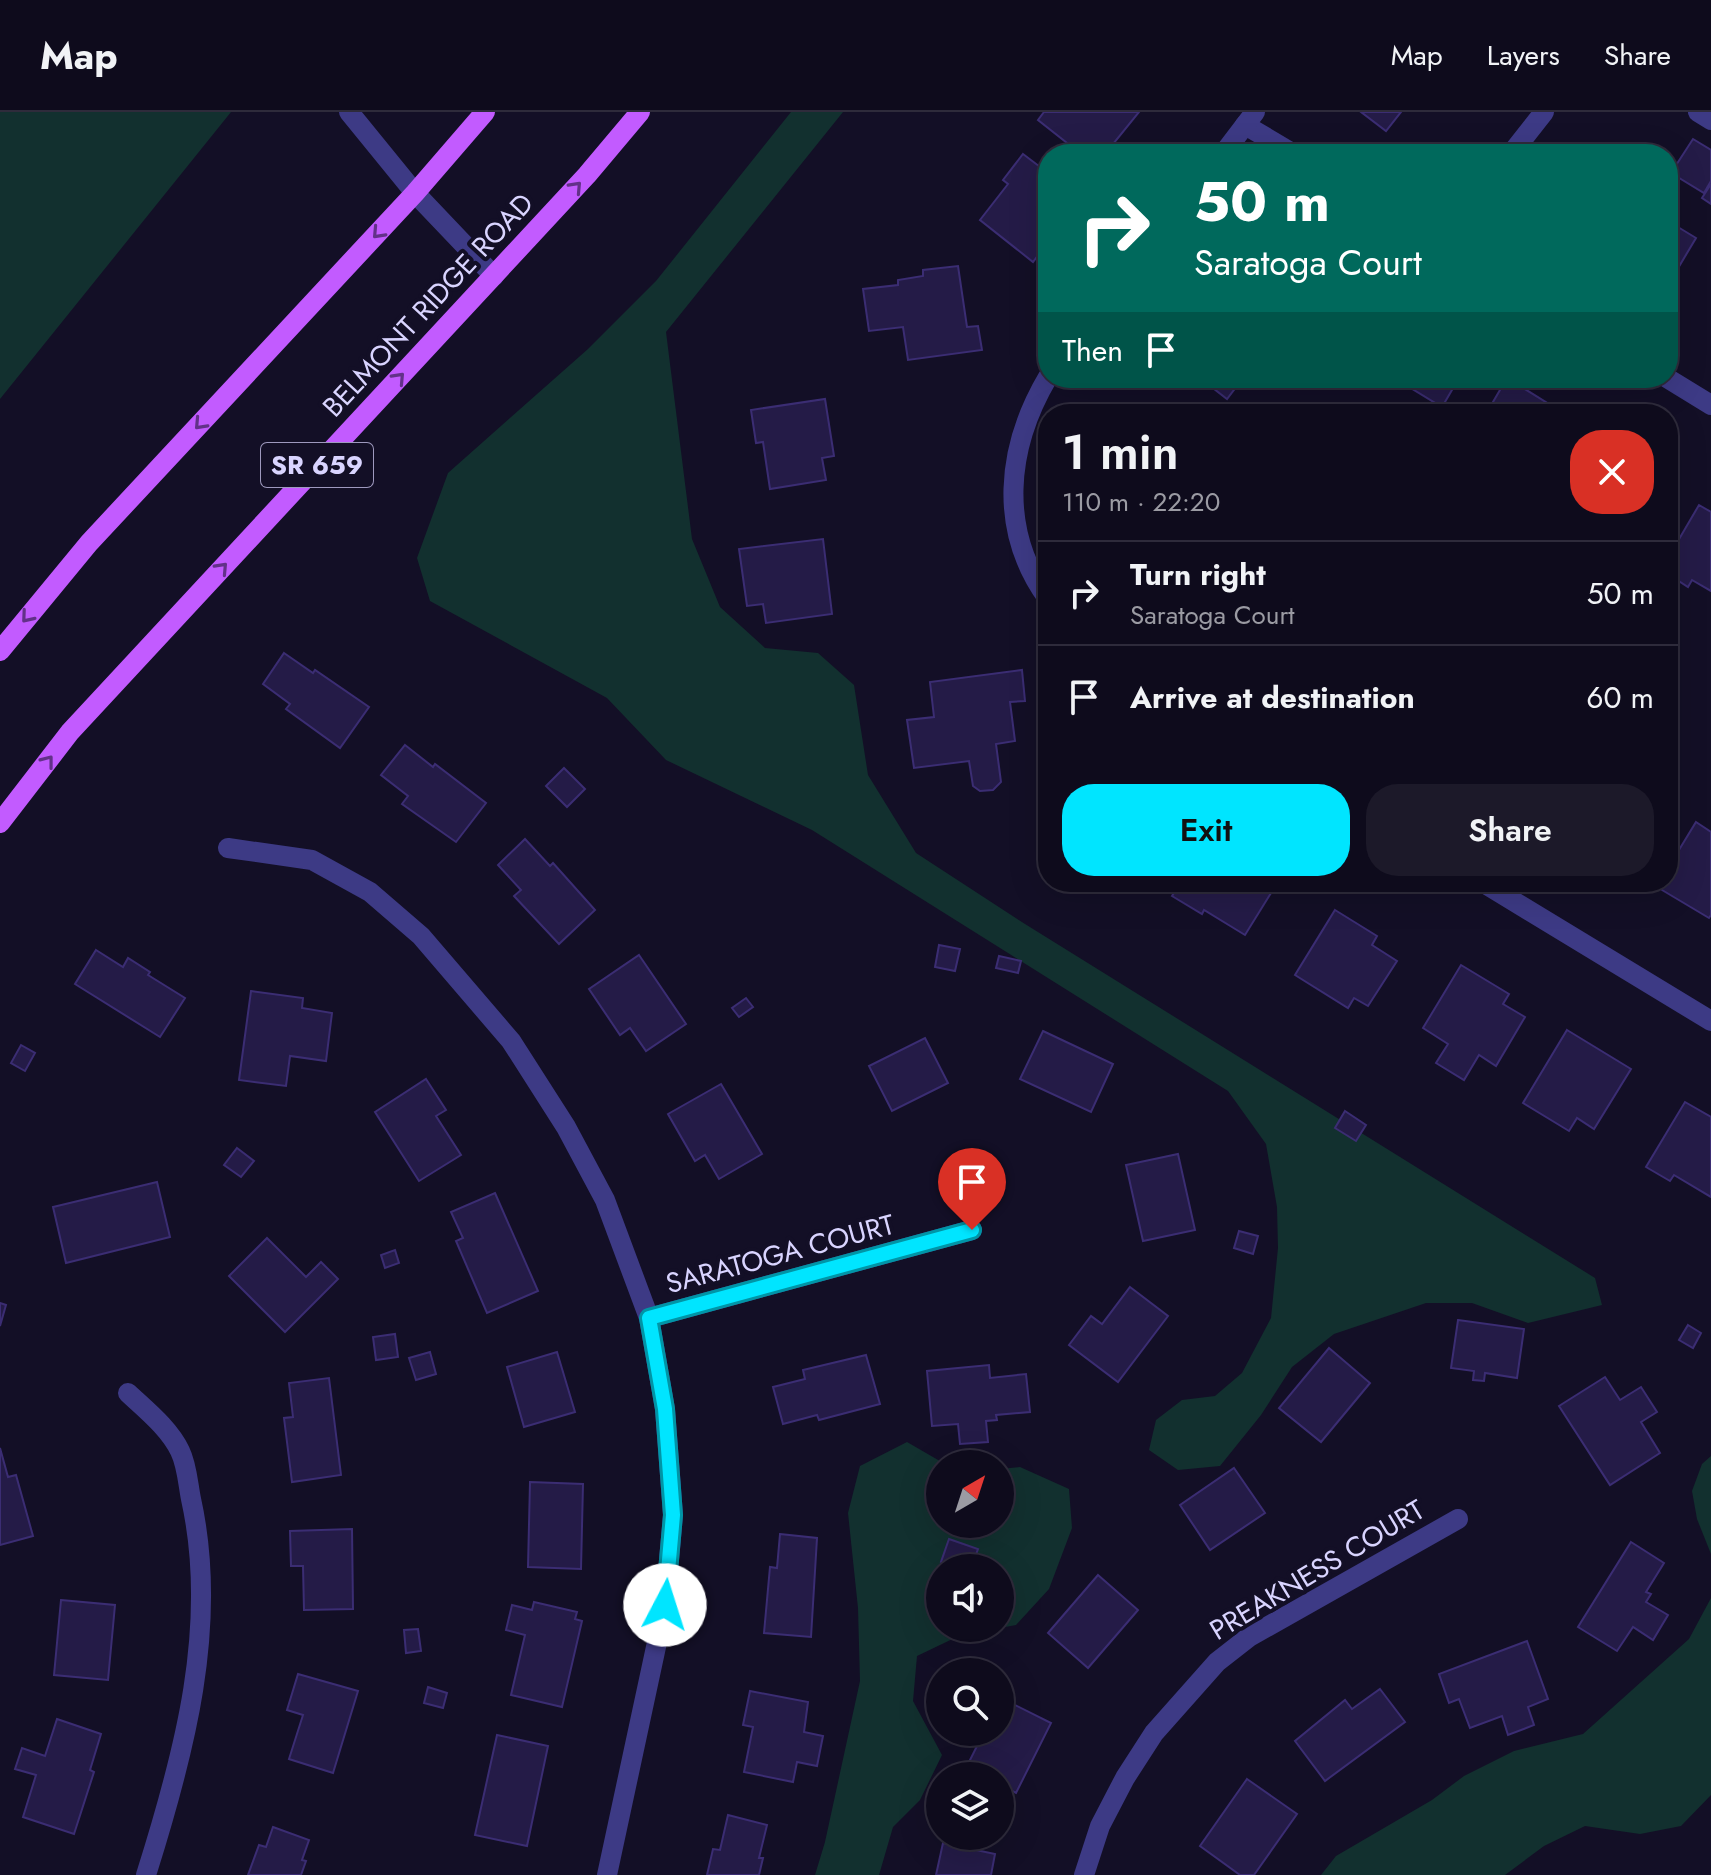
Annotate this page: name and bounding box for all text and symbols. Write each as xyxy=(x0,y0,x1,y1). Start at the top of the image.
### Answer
text: Map xyxy=(40,28,118,83)
text: Map xyxy=(1391,35,1443,76)
text: Layers xyxy=(1487,35,1560,76)
text: Share xyxy=(1604,35,1671,76)
text: 50 m xyxy=(1194,161,1330,242)
icon: right xyxy=(1062,176,1166,280)
one-way arrow xyxy=(566,182,581,196)
street label: BELMONT RIDGE ROAD xyxy=(313,184,543,426)
one-way arrow xyxy=(373,224,387,239)
text: Saratoga Court xyxy=(1194,236,1422,288)
icon: arrive xyxy=(1139,328,1183,372)
text: Then xyxy=(1062,329,1123,372)
one-way arrow xyxy=(390,372,404,387)
one-way arrow xyxy=(196,414,210,429)
text: 1 min xyxy=(1062,418,1179,487)
button: close xyxy=(1570,430,1654,514)
road number: SR 659 xyxy=(261,443,373,487)
text: 110 m · 22:20 xyxy=(1062,483,1220,521)
text: Turn right xyxy=(1130,553,1266,596)
one-way arrow xyxy=(213,563,228,577)
icon: right xyxy=(1062,571,1106,615)
text: 50 m xyxy=(1587,572,1654,615)
text: Saratoga Court xyxy=(1130,596,1295,634)
one-way arrow xyxy=(22,608,37,622)
icon: arrive xyxy=(1062,675,1106,719)
text: Arrive at destination xyxy=(1130,676,1415,719)
text: 60 m xyxy=(1586,676,1654,719)
one-way arrow xyxy=(38,755,52,770)
button: Exit xyxy=(1062,784,1350,876)
button: Share xyxy=(1366,784,1654,876)
pin xyxy=(938,1148,1006,1230)
icon: arrive xyxy=(950,1160,994,1204)
street label: SARATOGA COURT xyxy=(661,1204,899,1304)
north arrow xyxy=(926,1450,1014,1538)
map controls xyxy=(926,1450,1014,1850)
street label: PREAKNESS COURT xyxy=(1202,1489,1432,1651)
button: sound xyxy=(926,1554,1014,1642)
position arrow xyxy=(623,1563,707,1647)
button: search xyxy=(926,1658,1014,1746)
button: layers xyxy=(926,1762,1014,1850)

